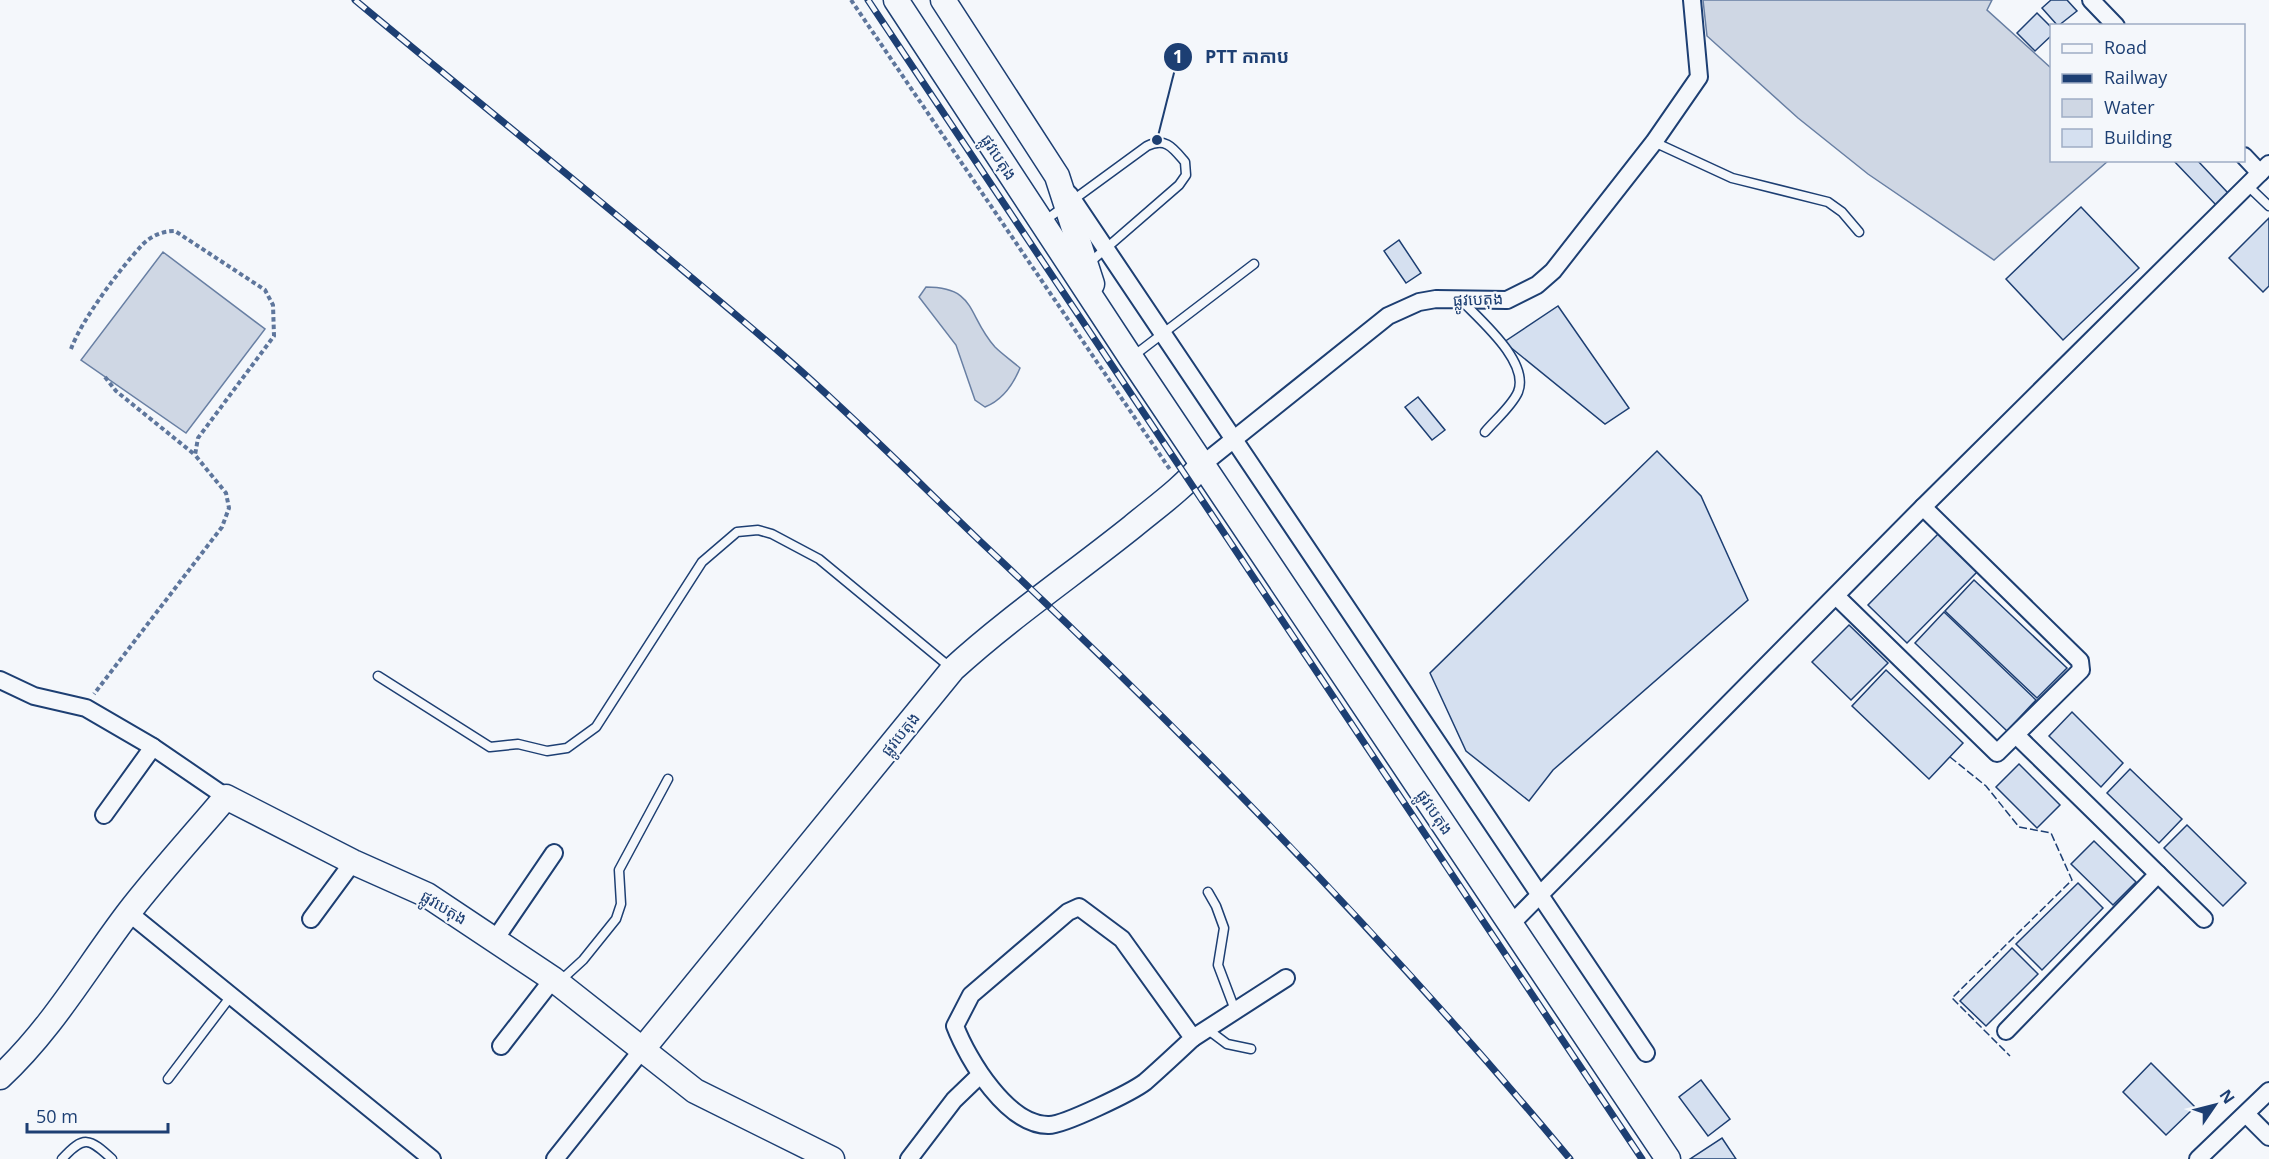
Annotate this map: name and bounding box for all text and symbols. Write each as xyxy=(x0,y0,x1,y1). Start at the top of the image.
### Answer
legend xyxy=(2050,24,2245,162)
text: Road xyxy=(2104,35,2147,59)
callout: PTT កាកាប xyxy=(1163,39,1301,75)
text: 1 xyxy=(1173,44,1183,68)
text: PTT កាកាប xyxy=(1205,44,1289,68)
text: Railway xyxy=(2104,65,2168,89)
text: Water xyxy=(2104,95,2155,119)
text: Building xyxy=(2104,125,2172,149)
street label: ផ្លូវបេតុង xyxy=(973,130,1022,186)
street label: ផ្លូវបេតុង xyxy=(1452,287,1504,315)
street label: ផ្លូវបេតុង xyxy=(876,707,927,763)
street label: ផ្លូវបេតុង xyxy=(1409,785,1458,841)
street label: ផ្លូវបេតុង xyxy=(415,885,471,933)
north arrow xyxy=(2185,1075,2245,1135)
text: N xyxy=(2215,1085,2240,1108)
scale bar xyxy=(27,1096,168,1134)
text: 50 m xyxy=(36,1104,78,1128)

